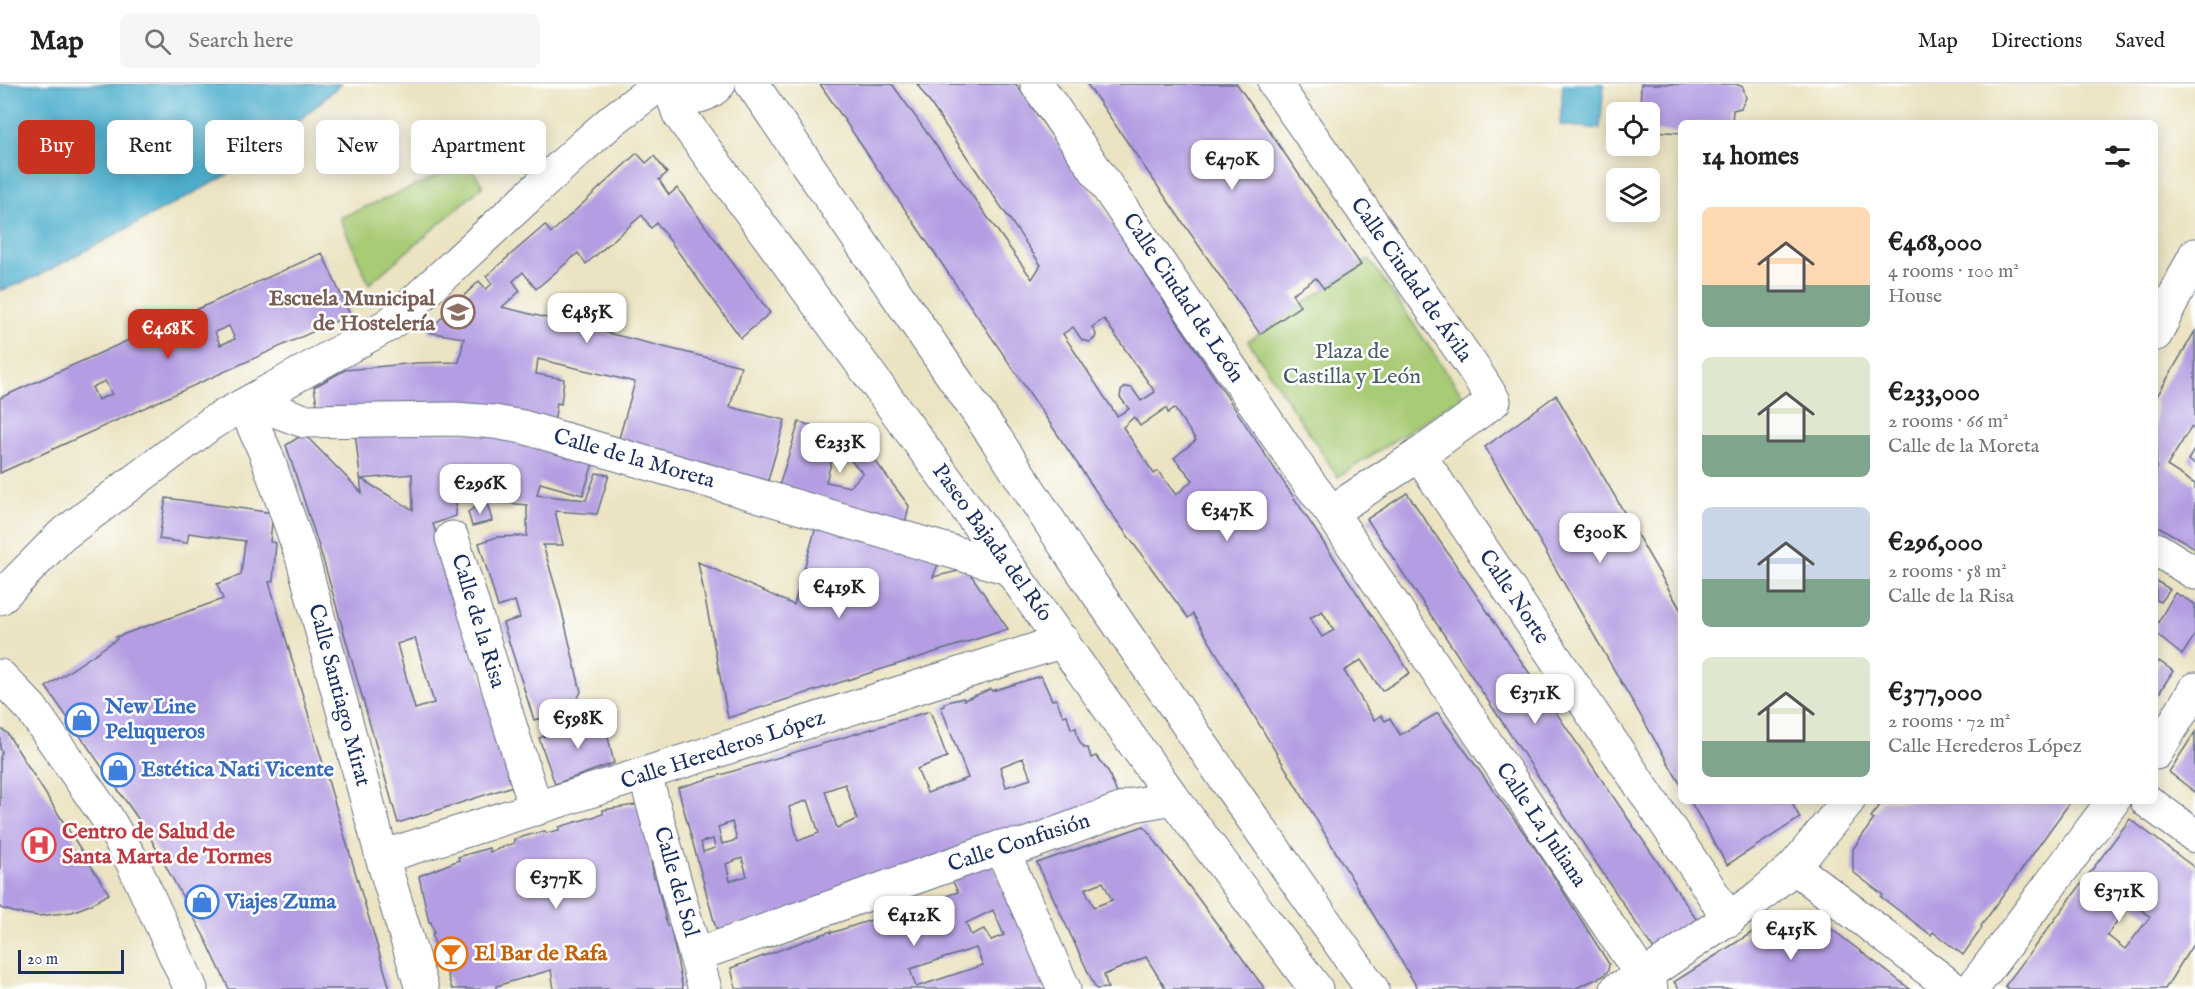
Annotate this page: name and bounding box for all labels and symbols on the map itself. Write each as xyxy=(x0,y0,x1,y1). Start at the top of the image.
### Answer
pin: €470K xyxy=(1190,140,1274,191)
street label: Calle Ciudad de Ávila xyxy=(1344,192,1479,368)
street label: Calle Ciudad de León xyxy=(1116,208,1250,388)
place label: Escuela Municipal de Hostelería xyxy=(269,285,436,338)
pin: €485K xyxy=(545,293,629,344)
school or university icon: Escuela Municipal de Hostelería xyxy=(440,294,476,330)
pin: €468K xyxy=(126,309,210,360)
park label: Plaza de Castilla y León xyxy=(1283,338,1421,391)
street label: Calle de la Moreta xyxy=(550,423,718,496)
pin: €233K xyxy=(798,423,882,474)
street label: Paseo Bajada del Río xyxy=(925,459,1059,628)
pin: €296K xyxy=(438,464,522,515)
pin: €347K xyxy=(1185,491,1269,542)
pin: €300K xyxy=(1558,513,1642,564)
street label: Calle Norte xyxy=(1472,544,1556,650)
street label: Calle de la Risa xyxy=(444,551,512,692)
pin: €419K xyxy=(797,568,881,619)
street label: Calle Santiago Mirat xyxy=(301,601,377,790)
pin: €371K xyxy=(1493,674,1577,725)
place label: New Line Peluqueros xyxy=(104,693,205,746)
pin: €598K xyxy=(536,699,620,750)
shop icon: New Line Peluqueros xyxy=(64,702,100,738)
street label: Calle Herederos López xyxy=(617,704,829,796)
shop icon: Estética Nati Vicente xyxy=(100,752,136,788)
place label: Estética Nati Vicente xyxy=(141,756,334,784)
street label: Calle La Juliana xyxy=(1489,757,1593,893)
street label: Calle Confusión xyxy=(944,807,1094,879)
place label: Centro de Salud de Santa Marta de Tormes xyxy=(62,818,272,871)
street label: Calle del Sol xyxy=(647,823,705,941)
hospital icon: Centro de Salud de Santa Marta de Tormes xyxy=(21,827,57,863)
pin: €377K xyxy=(514,859,598,910)
pin: €371K xyxy=(2077,872,2161,923)
shop icon: Viajes Zuma xyxy=(184,884,220,920)
place label: Viajes Zuma xyxy=(224,888,336,916)
pin: €412K xyxy=(872,896,956,947)
pin: €415K xyxy=(1749,910,1833,961)
bar icon: El Bar de Rafa xyxy=(433,936,469,972)
place label: El Bar de Rafa xyxy=(474,940,608,968)
scale bar xyxy=(18,947,124,974)

